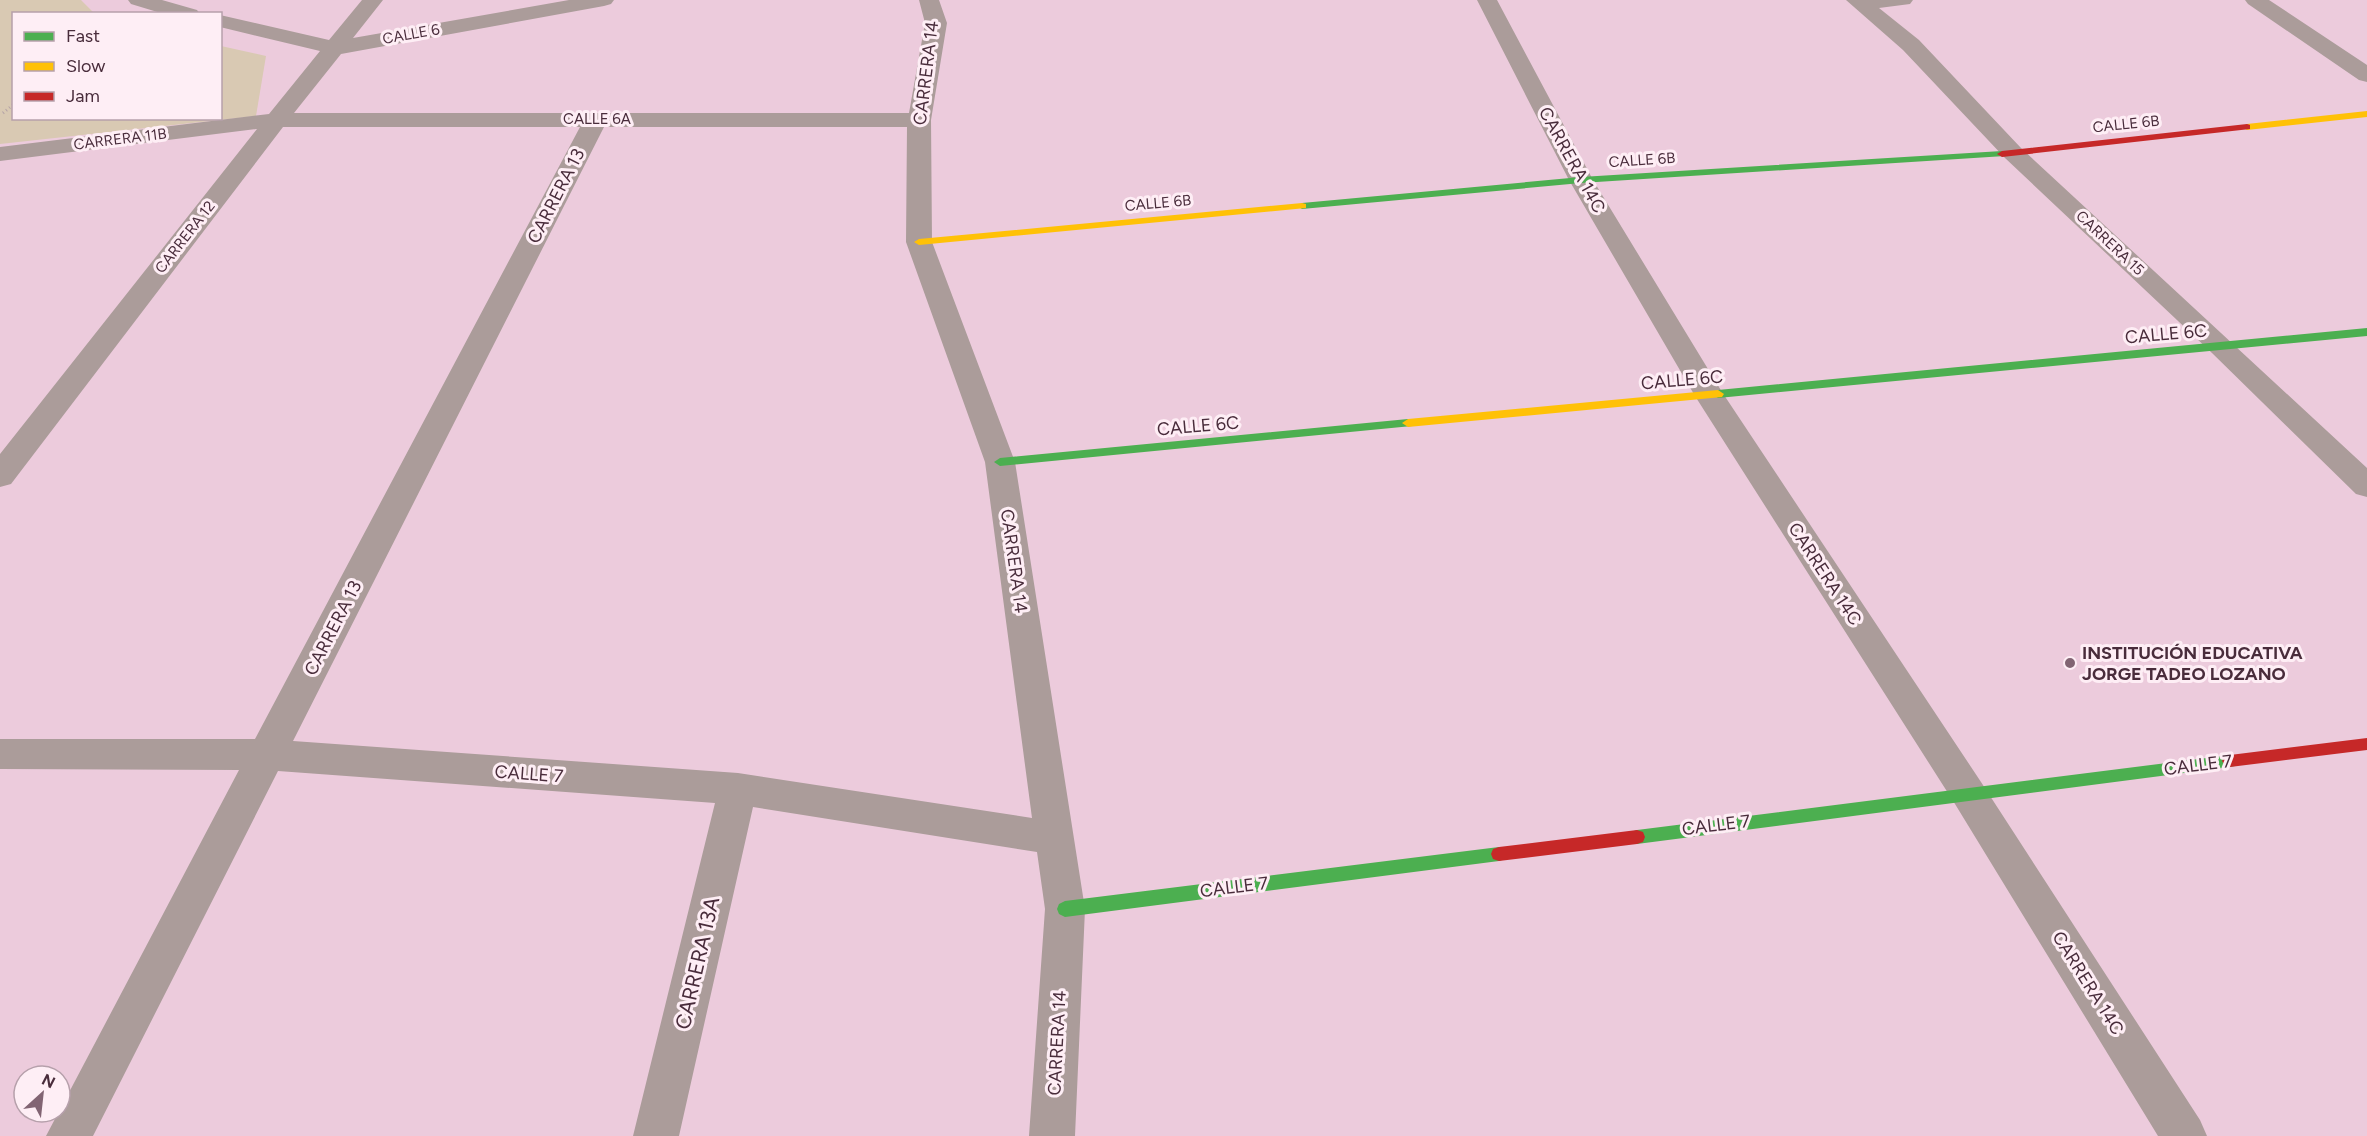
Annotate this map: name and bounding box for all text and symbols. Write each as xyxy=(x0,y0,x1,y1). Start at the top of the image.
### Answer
legend xyxy=(12,12,222,120)
street label: CALLE 6 xyxy=(381,20,441,48)
street label: CARRERA 14 xyxy=(909,20,943,126)
text: Fast xyxy=(66,25,100,47)
text: Slow xyxy=(66,55,105,77)
text: Jam xyxy=(66,85,100,107)
street label: CARRERA 14C xyxy=(1534,103,1610,217)
street label: CALLE 6A xyxy=(563,110,631,128)
street label: CALLE 6B xyxy=(2092,112,2160,136)
street label: CARRERA 11B xyxy=(73,124,167,154)
street label: CARRERA 13 xyxy=(523,145,589,247)
street label: CALLE 6B xyxy=(1608,149,1676,171)
street label: CALLE 6B xyxy=(1124,191,1192,215)
street label: CARRERA 12 xyxy=(151,197,219,277)
street label: CARRERA 15 xyxy=(2072,207,2148,279)
street label: CALLE 6C xyxy=(2124,319,2208,349)
street label: CALLE 6C xyxy=(1640,365,1724,395)
street label: CALLE 6C xyxy=(1156,411,1240,441)
street label: CARRERA 14 xyxy=(996,508,1032,614)
street label: CARRERA 14C xyxy=(1784,519,1866,629)
street label: CARRERA 13 xyxy=(300,577,366,679)
place label: INSTITUCIÓN EDUCATIVA JORGE TADEO LOZANO xyxy=(2082,642,2303,685)
marker: INSTITUCIÓN EDUCATIVA JORGE TADEO LOZANO xyxy=(2063,656,2077,670)
street label: CALLE 7 xyxy=(2163,750,2234,780)
street label: CALLE 7 xyxy=(494,761,564,787)
street label: CALLE 7 xyxy=(1681,810,1752,840)
street label: CALLE 7 xyxy=(1199,872,1270,902)
street label: CARRERA 13A xyxy=(670,894,724,1032)
street label: CARRERA 14C xyxy=(2047,927,2129,1039)
street label: CARRERA 14 xyxy=(1043,990,1071,1096)
north arrow xyxy=(12,1064,72,1124)
text: N xyxy=(39,1070,58,1092)

